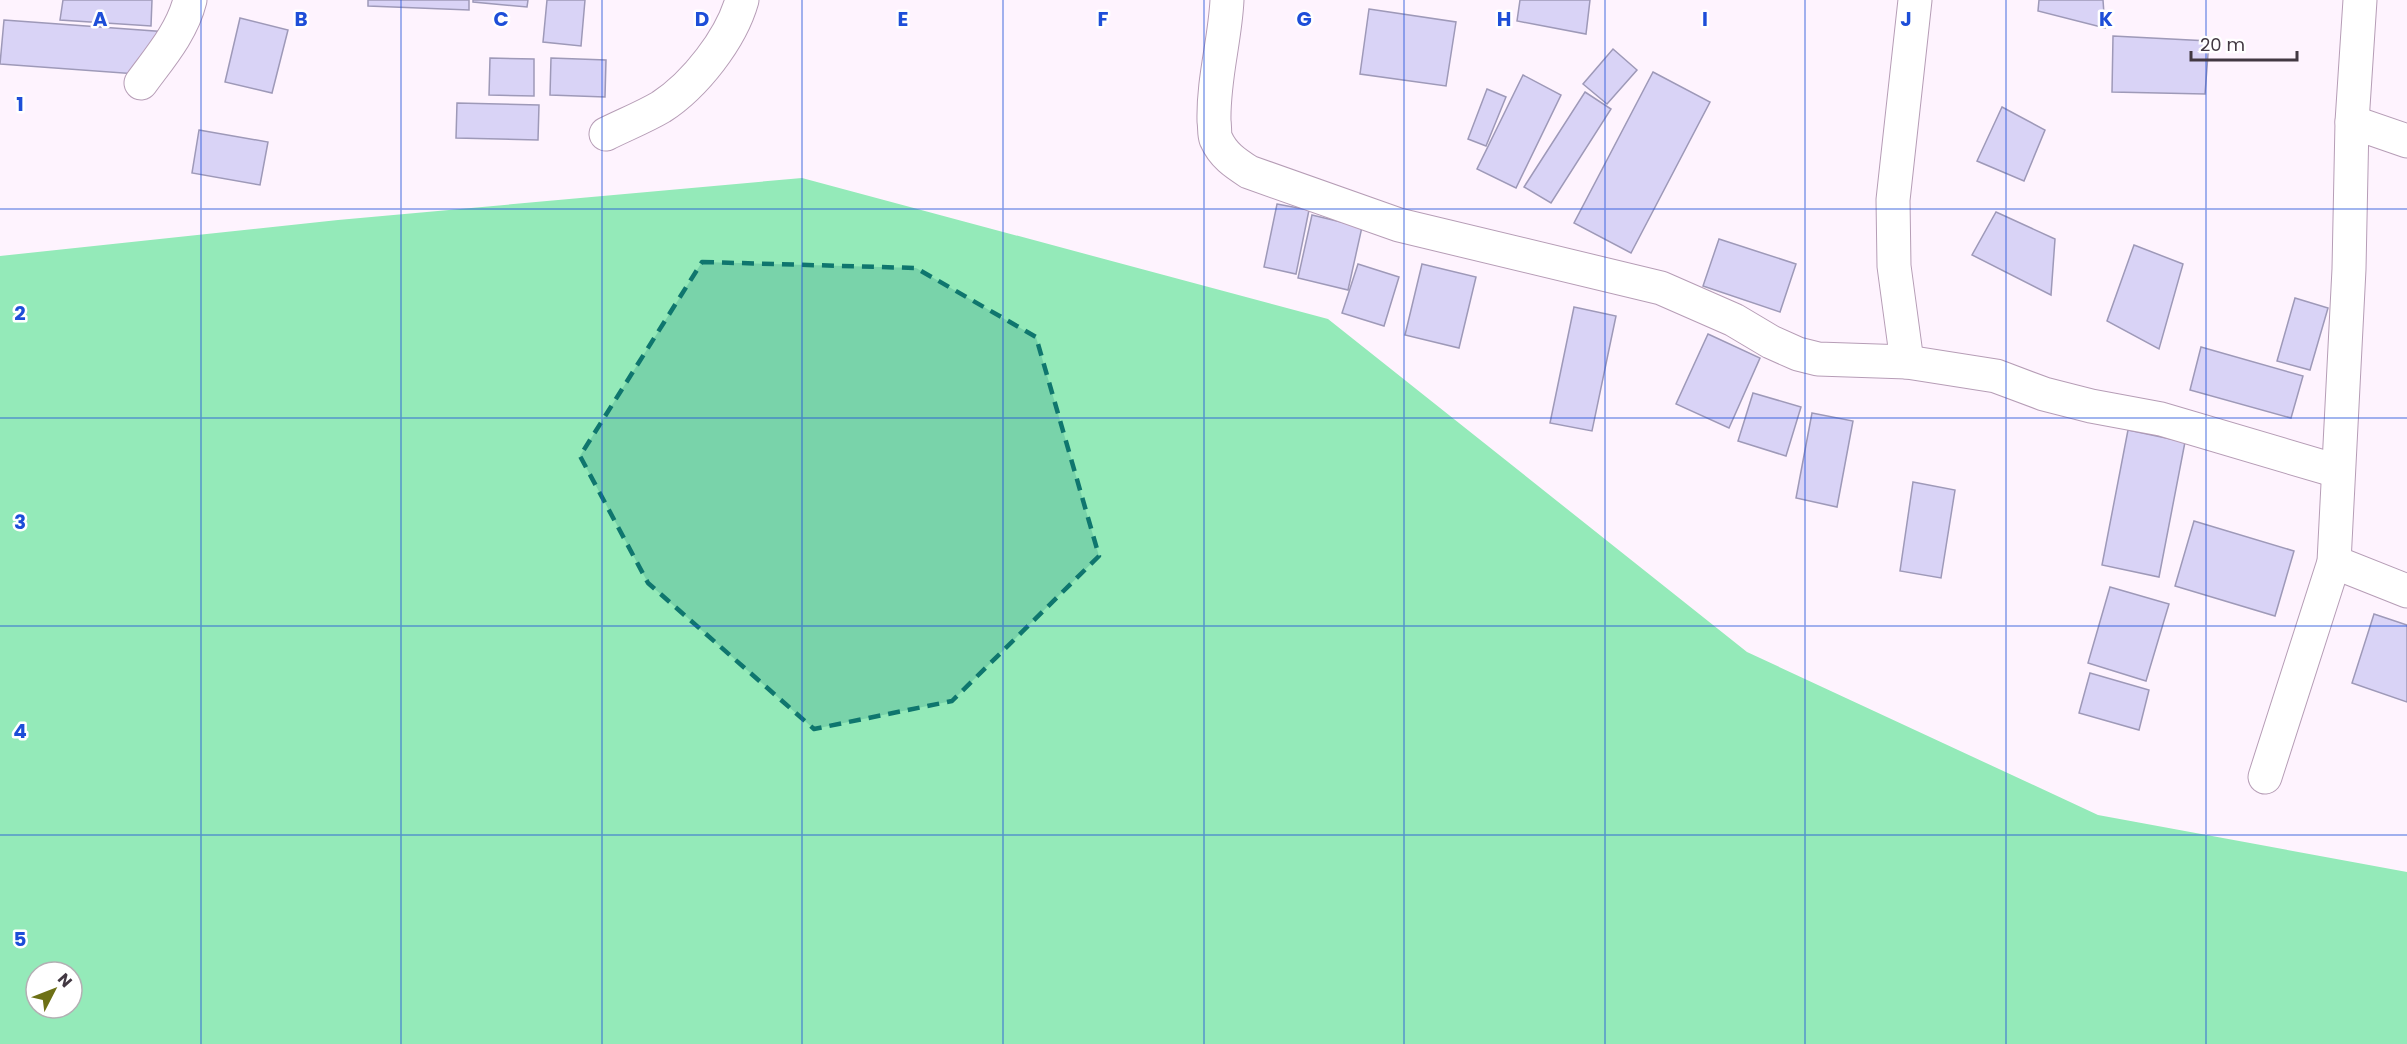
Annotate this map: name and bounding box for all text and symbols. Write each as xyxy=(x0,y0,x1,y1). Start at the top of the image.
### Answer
text: A xyxy=(93,5,108,33)
text: B xyxy=(294,5,308,33)
text: C xyxy=(493,5,509,33)
text: D xyxy=(695,5,709,33)
text: E xyxy=(898,5,908,33)
text: F xyxy=(1098,5,1109,33)
text: G xyxy=(1296,5,1312,33)
text: H xyxy=(1497,5,1511,33)
text: I xyxy=(1702,5,1708,33)
text: J xyxy=(1900,5,1912,33)
text: K xyxy=(2099,5,2113,33)
scale bar xyxy=(2191,24,2298,62)
text: 20 m xyxy=(2200,32,2245,57)
text: 1 xyxy=(16,90,24,118)
text: 2 xyxy=(14,299,26,327)
text: 3 xyxy=(14,508,26,536)
text: 4 xyxy=(13,717,27,745)
text: 5 xyxy=(14,925,27,953)
north arrow xyxy=(24,960,84,1020)
text: N xyxy=(52,968,77,992)

